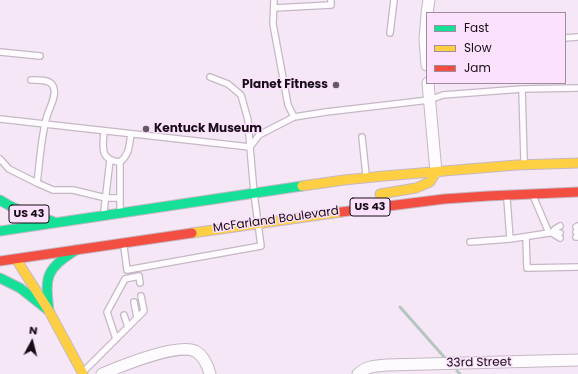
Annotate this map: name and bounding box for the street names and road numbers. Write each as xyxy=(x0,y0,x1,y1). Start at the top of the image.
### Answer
road number: US 43 xyxy=(350,198,390,216)
street label: McFarland Boulevard xyxy=(212,204,340,236)
road number: US 43 xyxy=(9,205,49,223)
street label: 33rd Street xyxy=(446,355,512,371)

